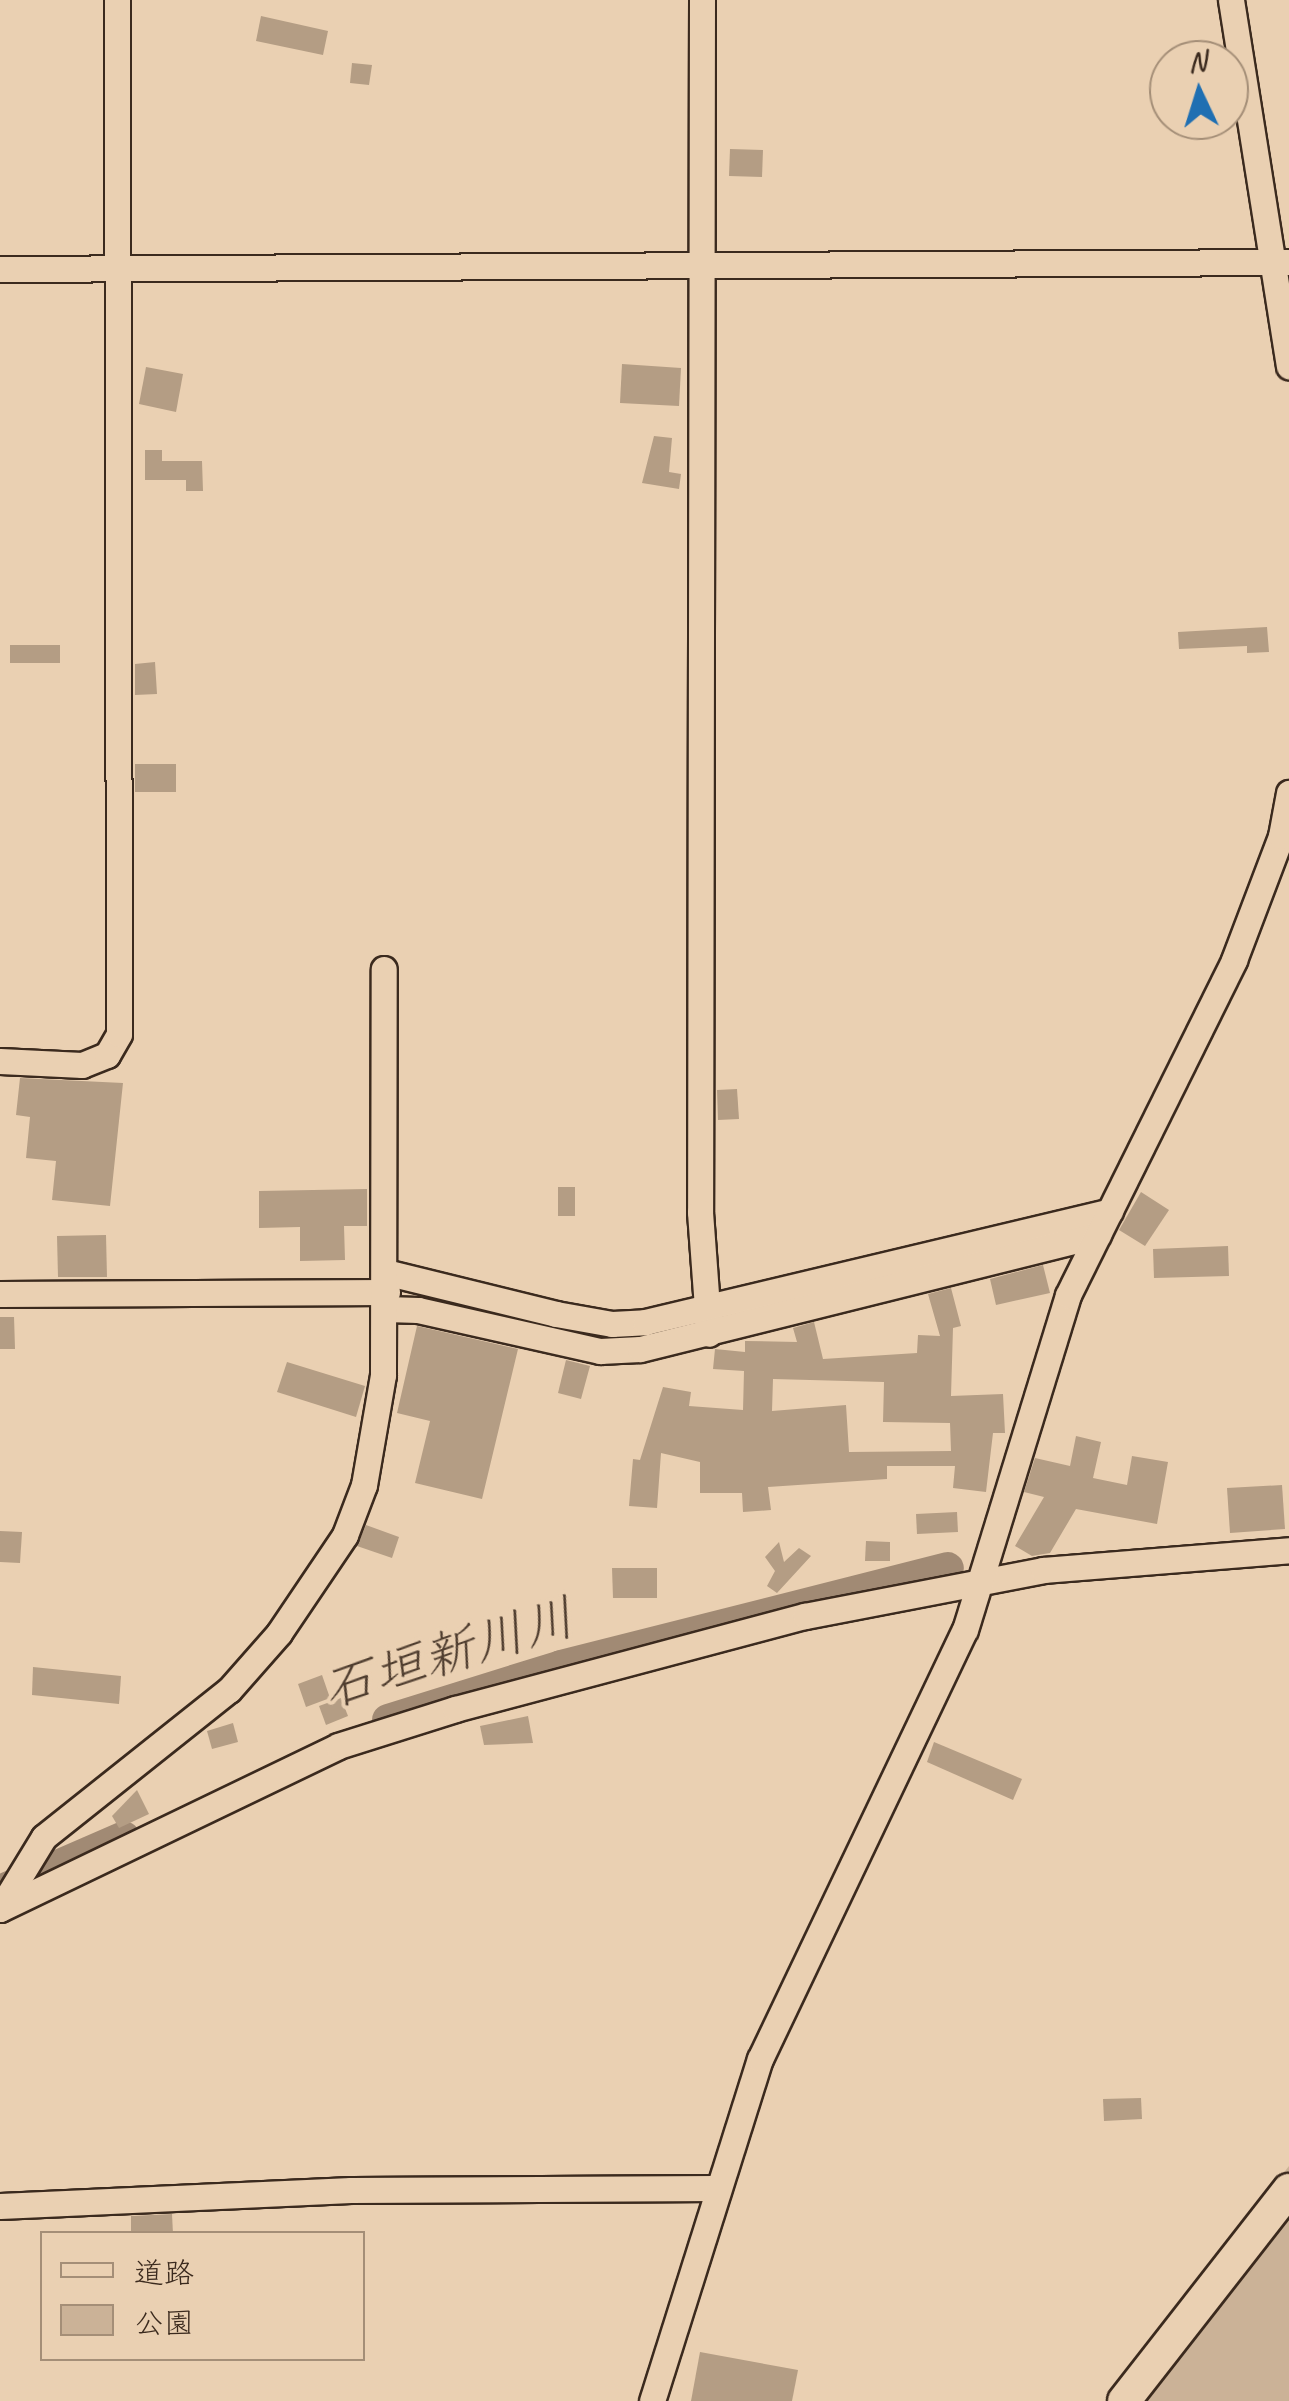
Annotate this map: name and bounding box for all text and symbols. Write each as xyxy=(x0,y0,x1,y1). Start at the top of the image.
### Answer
north arrow xyxy=(1149,40,1249,140)
text: N xyxy=(1187,44,1207,80)
water label: 石垣新川川 xyxy=(316,1586,582,1722)
legend xyxy=(40,2231,365,2361)
text: 道路 xyxy=(134,2254,194,2292)
text: 公園 xyxy=(134,2304,194,2342)

